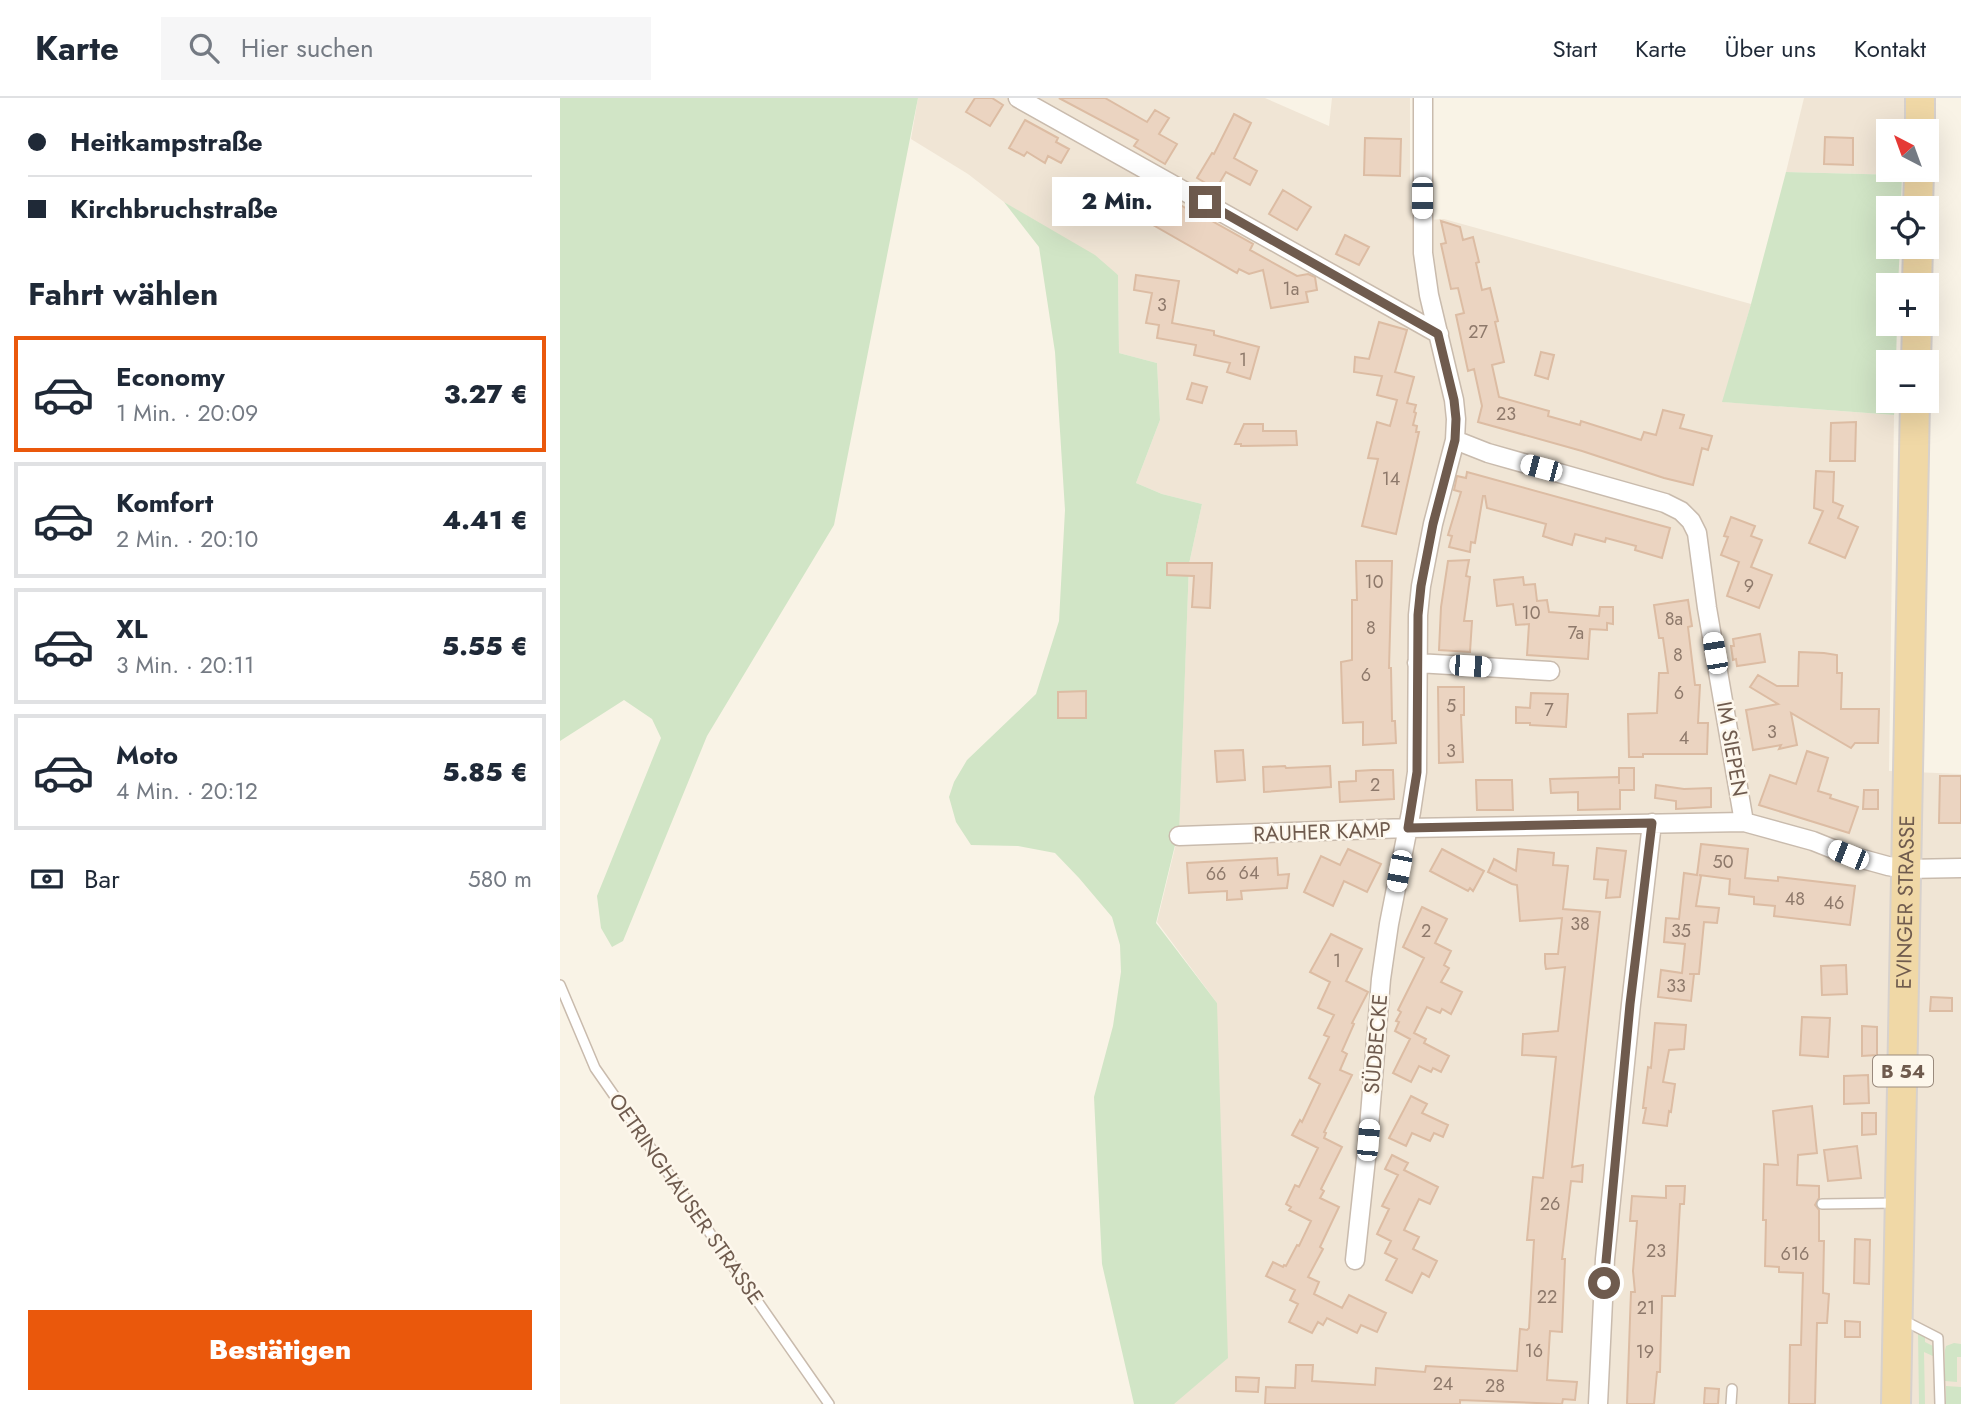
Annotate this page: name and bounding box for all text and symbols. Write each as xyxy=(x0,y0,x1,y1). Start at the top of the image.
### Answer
search box xyxy=(161,17,651,80)
text: Karte xyxy=(35,25,119,72)
icon: search xyxy=(185,29,223,67)
text: Hier suchen xyxy=(241,29,374,67)
text: Start xyxy=(1553,31,1597,66)
text: Karte xyxy=(1635,31,1686,66)
text: Über uns xyxy=(1724,31,1816,66)
text: Kontakt xyxy=(1854,31,1926,66)
north arrow xyxy=(1876,119,1939,182)
map controls xyxy=(1876,119,1939,413)
text: Heitkampstraße xyxy=(70,123,263,161)
car xyxy=(1412,177,1433,219)
callout: 2 Min. xyxy=(1051,178,1180,226)
text: 2 Min. xyxy=(1081,184,1153,218)
route end xyxy=(1189,186,1221,218)
text: Kirchbruchstraße xyxy=(70,190,278,228)
button: locate xyxy=(1876,196,1939,259)
text: Fahrt wählen xyxy=(28,271,218,317)
button: + xyxy=(1876,273,1939,336)
house number: 1a xyxy=(1283,276,1299,302)
house number: 3 xyxy=(1157,292,1167,318)
house number: 27 xyxy=(1468,319,1488,345)
house number: 1 xyxy=(1239,347,1247,373)
button: − xyxy=(1876,350,1939,413)
text: Economy xyxy=(116,358,225,396)
icon: car xyxy=(32,363,95,426)
text: 3.27 € xyxy=(444,375,528,413)
text: 1 Min. · 20:09 xyxy=(116,396,258,430)
house number: 23 xyxy=(1496,401,1516,427)
car xyxy=(1518,452,1565,484)
house number: 14 xyxy=(1382,466,1400,492)
text: Komfort xyxy=(116,484,213,522)
icon: car xyxy=(32,489,95,552)
text: 4.41 € xyxy=(442,501,528,539)
text: 2 Min. · 20:10 xyxy=(116,522,258,556)
house number: 10 xyxy=(1365,569,1384,595)
house number: 9 xyxy=(1744,573,1754,599)
house number: 10 xyxy=(1522,600,1541,626)
house number: 8a xyxy=(1665,606,1683,632)
text: XL xyxy=(116,610,148,648)
icon: car xyxy=(32,615,95,678)
house number: 8 xyxy=(1366,615,1376,641)
house number: 7a xyxy=(1568,620,1584,646)
text: 5.55 € xyxy=(442,627,528,665)
car xyxy=(1702,630,1729,676)
house number: 8 xyxy=(1673,642,1683,668)
text: 3 Min. · 20:11 xyxy=(116,648,254,682)
car xyxy=(1449,654,1492,678)
house number: 6 xyxy=(1361,662,1371,688)
house number: 6 xyxy=(1674,680,1684,706)
house number: 5 xyxy=(1446,693,1456,719)
house number: 7 xyxy=(1544,697,1554,723)
street label: IM SIEPEN xyxy=(1709,699,1755,799)
house number: 3 xyxy=(1767,719,1777,745)
house number: 4 xyxy=(1679,725,1689,751)
text: Moto xyxy=(116,736,178,774)
house number: 3 xyxy=(1446,738,1456,764)
icon: car xyxy=(32,741,95,804)
text: 5.85 € xyxy=(442,753,528,791)
house number: 2 xyxy=(1370,772,1380,798)
text: 4 Min. · 20:12 xyxy=(116,774,258,808)
street label: RAUHER KAMP xyxy=(1253,815,1391,849)
street label: EVINGER STRASSE xyxy=(1889,815,1922,990)
car xyxy=(1825,837,1872,873)
car xyxy=(1385,848,1414,894)
house number: 50 xyxy=(1713,849,1734,875)
icon: cash xyxy=(28,860,66,898)
text: Bar xyxy=(84,860,120,898)
house number: 64 xyxy=(1239,860,1259,886)
house number: 66 xyxy=(1206,861,1226,887)
text: 580 m xyxy=(468,862,532,896)
house number: 48 xyxy=(1785,886,1805,912)
house number: 46 xyxy=(1824,890,1844,916)
house number: 38 xyxy=(1570,911,1590,937)
house number: 2 xyxy=(1421,918,1431,944)
house number: 35 xyxy=(1671,918,1691,944)
house number: 1 xyxy=(1333,948,1341,974)
house number: 33 xyxy=(1666,973,1686,999)
street label: SÜDBECKE xyxy=(1357,993,1395,1095)
road number: B 54 xyxy=(1873,1056,1933,1086)
street label: OETRINGHAUSER STRASSE xyxy=(601,1087,771,1311)
car xyxy=(1356,1118,1381,1162)
house number: 26 xyxy=(1540,1191,1560,1217)
house number: 23 xyxy=(1646,1238,1666,1264)
house number: 616 xyxy=(1781,1241,1809,1267)
route start xyxy=(1588,1267,1620,1299)
house number: 22 xyxy=(1537,1284,1557,1310)
house number: 21 xyxy=(1637,1295,1655,1321)
button: Bestätigen xyxy=(28,1310,532,1390)
house number: 16 xyxy=(1525,1338,1543,1364)
house number: 19 xyxy=(1636,1339,1654,1365)
house number: 24 xyxy=(1433,1371,1453,1397)
house number: 28 xyxy=(1485,1373,1505,1399)

